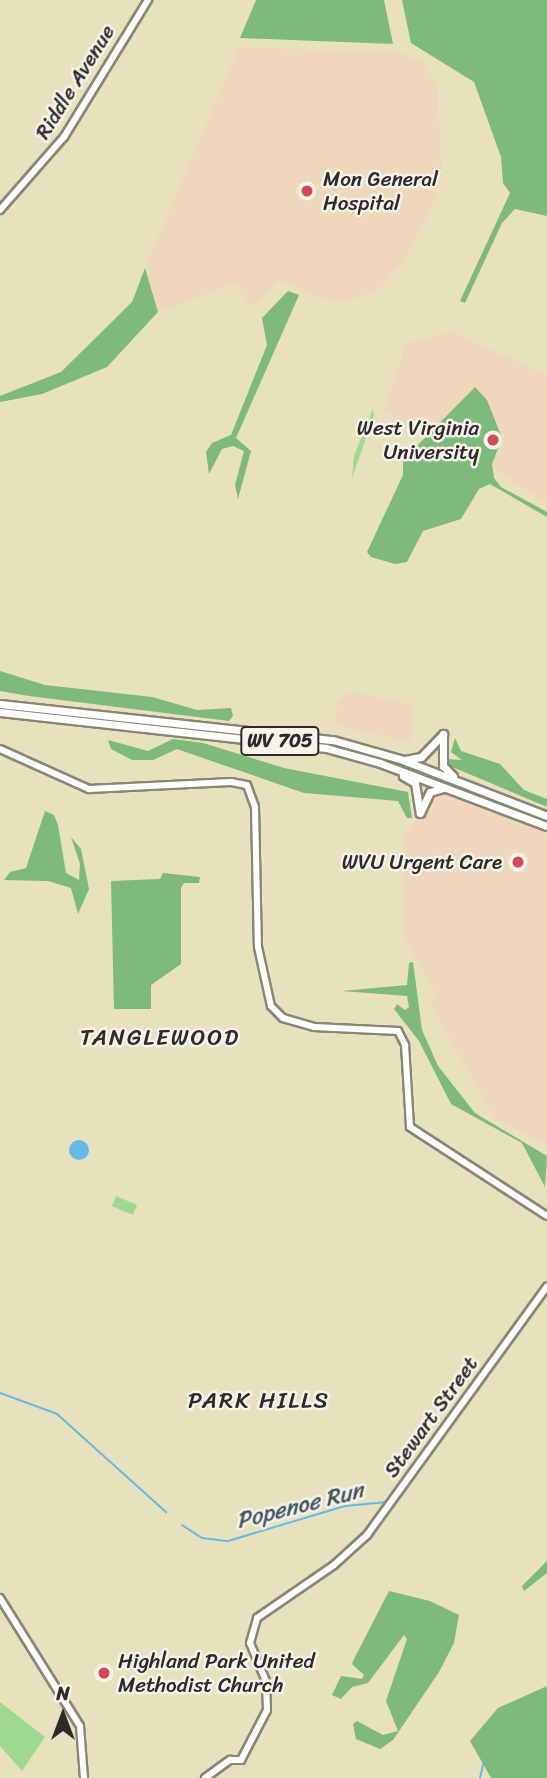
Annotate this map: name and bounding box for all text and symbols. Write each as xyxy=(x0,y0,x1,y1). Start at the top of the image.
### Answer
street label: Riddle Avenue xyxy=(30,20,120,144)
place label: Mon General Hospital xyxy=(323,166,439,216)
marker: Mon General Hospital xyxy=(297,181,317,201)
place label: West Virginia University xyxy=(357,415,479,465)
marker: West Virginia University xyxy=(485,432,501,448)
road number: WV 705 xyxy=(240,726,320,756)
place label: WVU Urgent Care xyxy=(341,849,502,875)
marker: WVU Urgent Care xyxy=(508,852,528,872)
district label: TANGLEWOOD xyxy=(81,1024,239,1052)
street label: Stewart Street xyxy=(379,1352,483,1482)
district label: PARK HILLS xyxy=(189,1387,329,1415)
water label: Popenoe Run xyxy=(234,1477,366,1535)
place label: Highland Park United Methodist Church xyxy=(118,1648,315,1698)
marker: Highland Park United Methodist Church xyxy=(96,1665,112,1681)
text: N xyxy=(56,1677,70,1710)
north arrow xyxy=(28,1680,98,1750)

